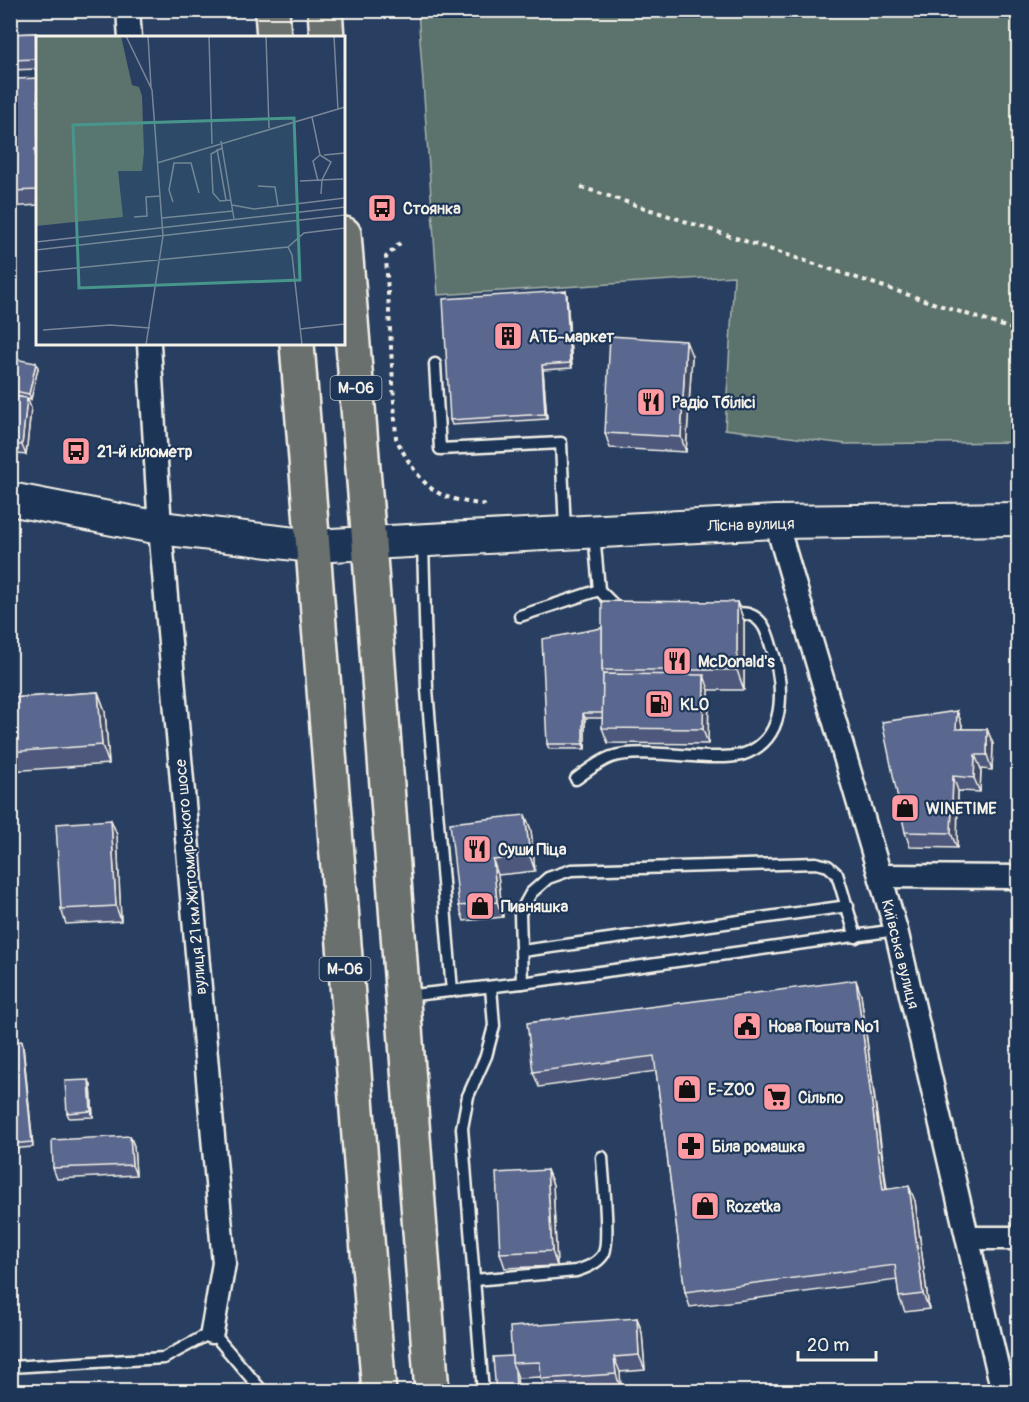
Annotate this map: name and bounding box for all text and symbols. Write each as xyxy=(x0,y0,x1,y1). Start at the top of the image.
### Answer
inset map xyxy=(36,36,345,345)
bus stop icon: Стоянка xyxy=(366,192,398,224)
place label: Стоянка xyxy=(403,199,461,219)
building icon: АТБ-маркет xyxy=(492,320,524,352)
place label: АТБ-маркет xyxy=(529,327,615,347)
road number: М-06 xyxy=(330,376,382,400)
restaurant icon: Радіо Тбілісі xyxy=(635,386,667,418)
place label: Радіо Тбілісі xyxy=(672,393,755,413)
bus stop icon: 21-й кілометр xyxy=(60,435,92,467)
place label: 21-й кілометр xyxy=(97,442,193,462)
street label: Лісна вулиця xyxy=(706,513,795,537)
restaurant icon: McDonald's xyxy=(661,645,693,677)
place label: McDonald's xyxy=(698,652,775,672)
fuel station icon: KLO xyxy=(643,688,675,720)
place label: KLO xyxy=(680,695,709,715)
street label: вулиця 21 км Житомирського шосе xyxy=(171,758,211,996)
shop icon: WINETIME xyxy=(889,792,921,824)
place label: WINETIME xyxy=(926,799,997,819)
restaurant icon: Суши Піца xyxy=(461,833,493,865)
place label: Суши Піца xyxy=(498,840,567,860)
shop icon: Пивняшка xyxy=(464,890,496,922)
place label: Пивняшка xyxy=(501,897,569,917)
street label: Київська вулиця xyxy=(877,897,923,1011)
road number: М-06 xyxy=(320,957,370,981)
public building icon: Нова Пошта №1 xyxy=(731,1010,763,1042)
place label: Нова Пошта №1 xyxy=(768,1017,880,1037)
shop icon: E-ZOO xyxy=(671,1073,703,1105)
place label: E-ZOO xyxy=(708,1080,754,1100)
supermarket icon: Сільпо xyxy=(761,1081,793,1113)
place label: Сільпо xyxy=(798,1088,844,1108)
pharmacy icon: Біла ромашка xyxy=(675,1130,707,1162)
place label: Біла ромашка xyxy=(712,1137,805,1157)
shop icon: Rozetka xyxy=(689,1190,721,1222)
place label: Rozetka xyxy=(726,1197,781,1217)
scale bar xyxy=(798,1324,876,1362)
text: 20 m xyxy=(807,1334,849,1357)

